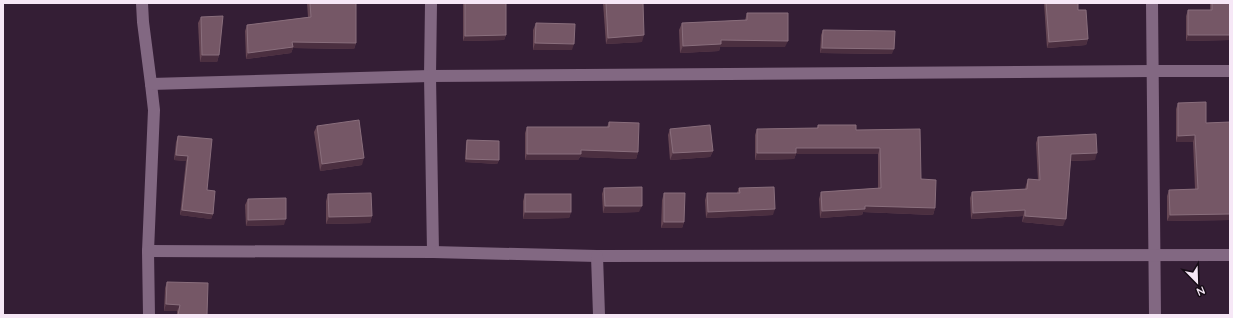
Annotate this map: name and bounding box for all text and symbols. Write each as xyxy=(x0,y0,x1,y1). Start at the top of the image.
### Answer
north arrow xyxy=(1177,262,1217,302)
text: N xyxy=(1194,283,1207,299)

